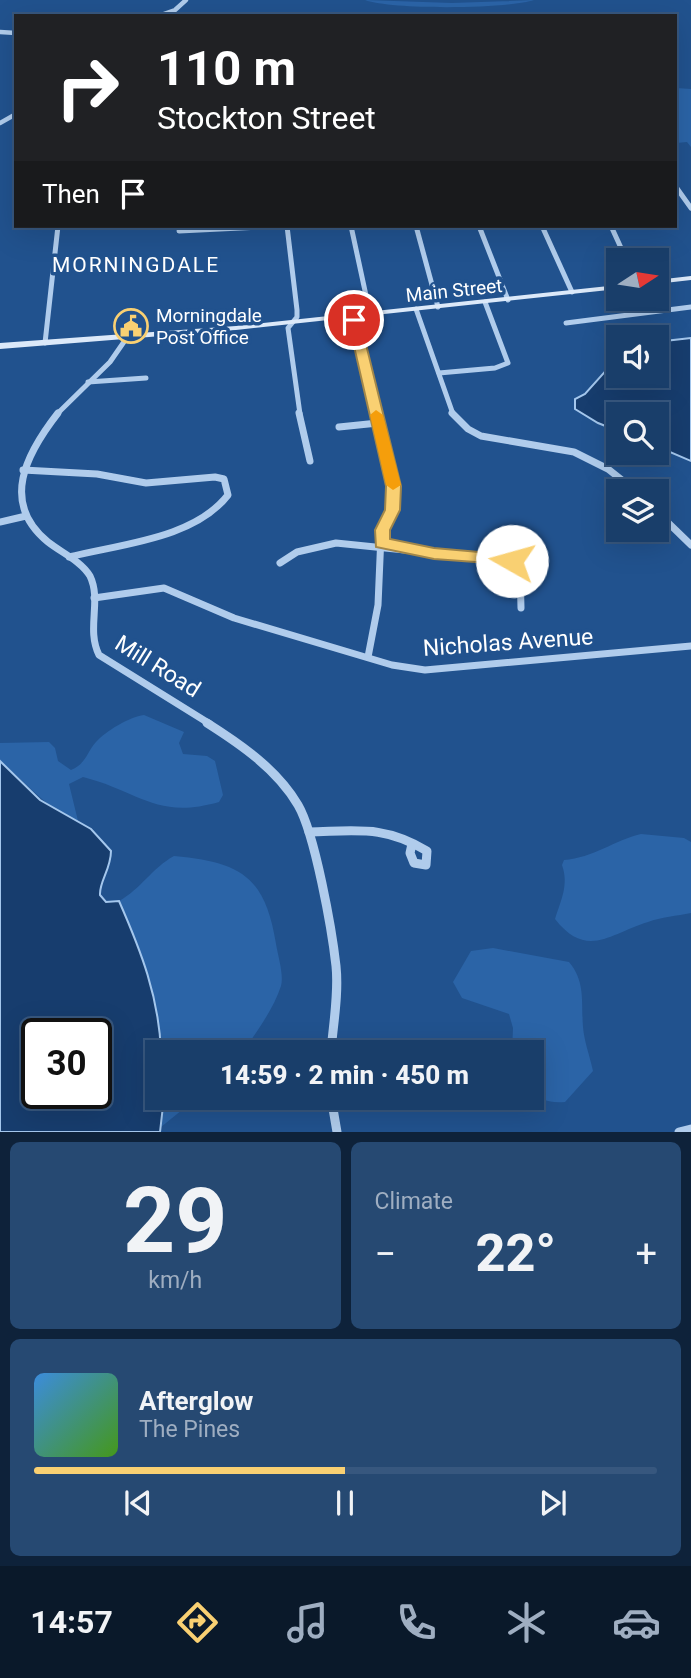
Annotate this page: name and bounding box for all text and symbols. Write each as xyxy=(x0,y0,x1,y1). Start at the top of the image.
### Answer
text: 110 m xyxy=(157,40,296,97)
icon: right xyxy=(42,42,133,133)
text: Stockton Street xyxy=(157,99,376,137)
icon: arrive xyxy=(114,175,152,213)
text: Then xyxy=(42,179,100,209)
north arrow xyxy=(606,248,668,312)
map controls xyxy=(606,248,669,542)
district label: MORNINGDALE xyxy=(52,253,220,277)
street label: Main Street xyxy=(405,274,503,307)
pin xyxy=(324,290,384,350)
icon: arrive xyxy=(335,301,373,339)
place label: Morningdale Post Office xyxy=(156,304,262,349)
public building icon: Morningdale Post Office xyxy=(112,307,150,345)
button: sound xyxy=(606,325,669,388)
button: search xyxy=(606,402,669,465)
button: layers xyxy=(606,479,669,542)
position arrow xyxy=(475,524,549,598)
street label: Nicholas Avenue xyxy=(422,623,594,662)
street label: Mill Road xyxy=(110,630,205,703)
speed limit sign: 30 xyxy=(21,1018,112,1109)
text: 14:59 · 2 min · 450 m xyxy=(220,1060,469,1090)
text: 29 xyxy=(123,1168,227,1274)
text: Climate xyxy=(375,1188,453,1215)
text: 22° xyxy=(476,1223,556,1284)
text: − xyxy=(375,1232,396,1276)
text: + xyxy=(635,1232,657,1276)
text: km/h xyxy=(148,1267,202,1294)
text: Afterglow xyxy=(139,1386,253,1416)
text: The Pines xyxy=(139,1416,240,1443)
icon: previous xyxy=(119,1484,157,1522)
icon: pause xyxy=(326,1484,364,1522)
icon: next xyxy=(534,1484,572,1522)
icon: directions xyxy=(173,1598,222,1647)
icon: music xyxy=(283,1598,332,1647)
icon: phone xyxy=(392,1598,441,1647)
icon: climate xyxy=(502,1598,551,1647)
icon: car xyxy=(612,1598,661,1647)
text: 14:57 xyxy=(30,1603,113,1641)

